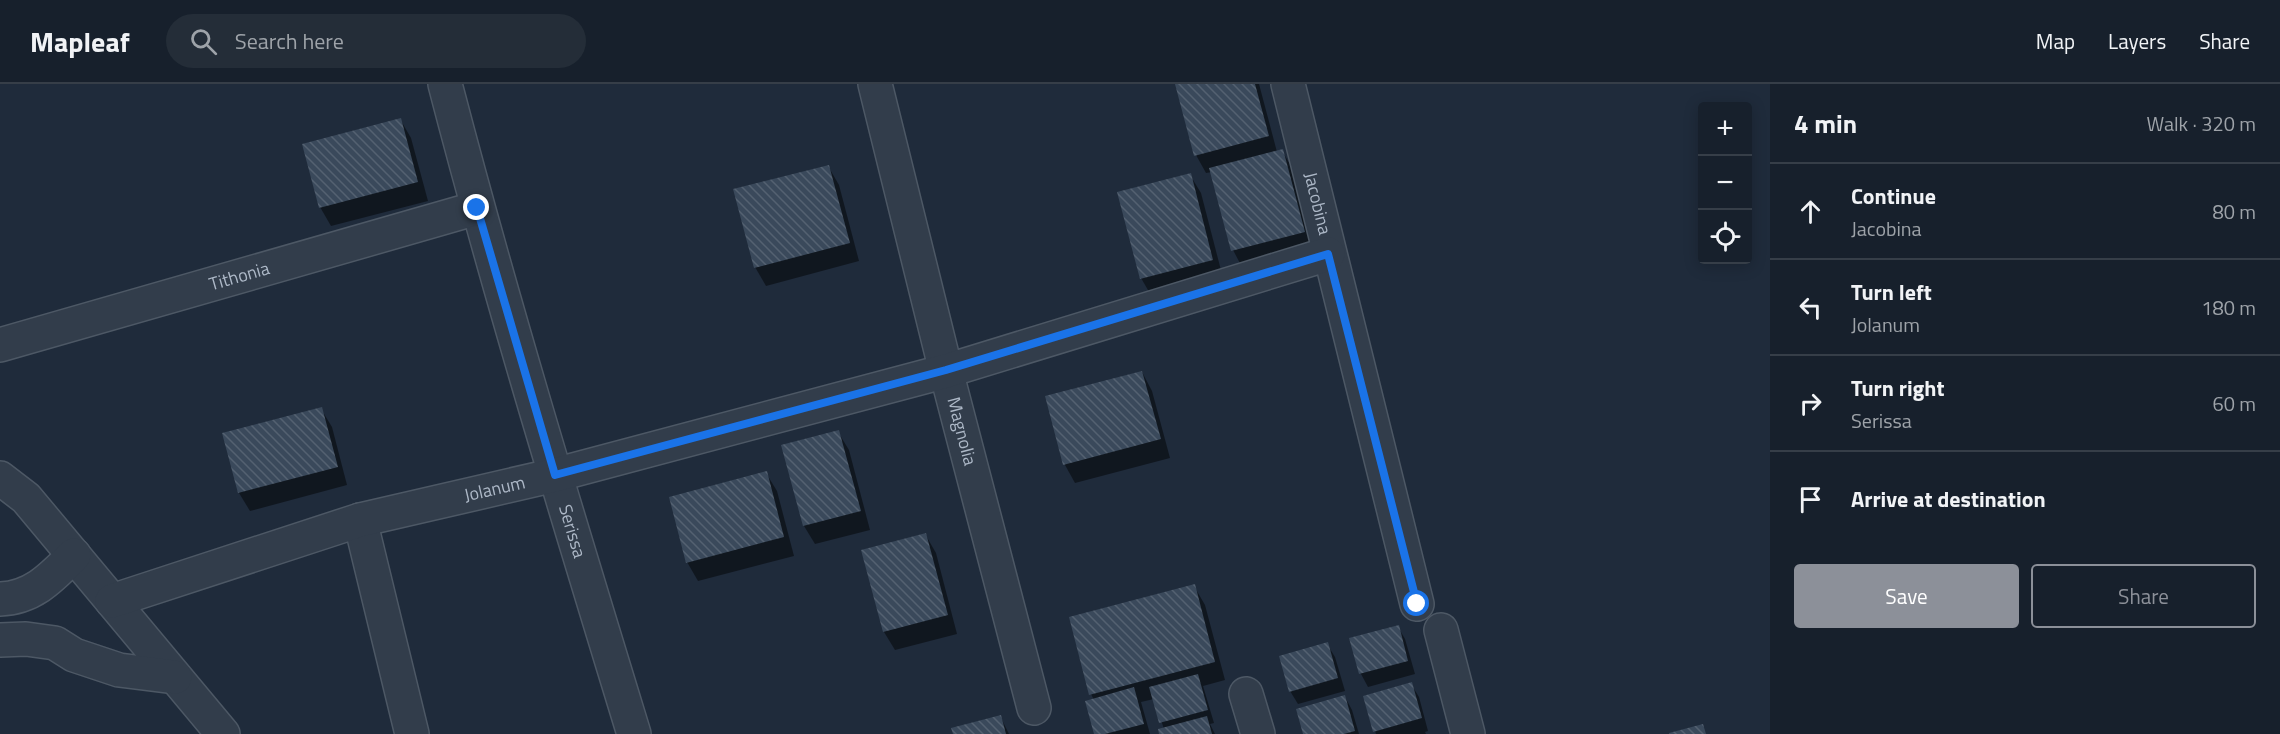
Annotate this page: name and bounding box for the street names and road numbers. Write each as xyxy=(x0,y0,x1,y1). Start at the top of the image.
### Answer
street label: Jacobina xyxy=(1297,169,1339,237)
street label: Tithonia xyxy=(206,254,273,297)
street label: Magnolia xyxy=(940,394,984,468)
street label: Jolanum xyxy=(461,468,528,509)
street label: Serissa xyxy=(552,501,594,561)

